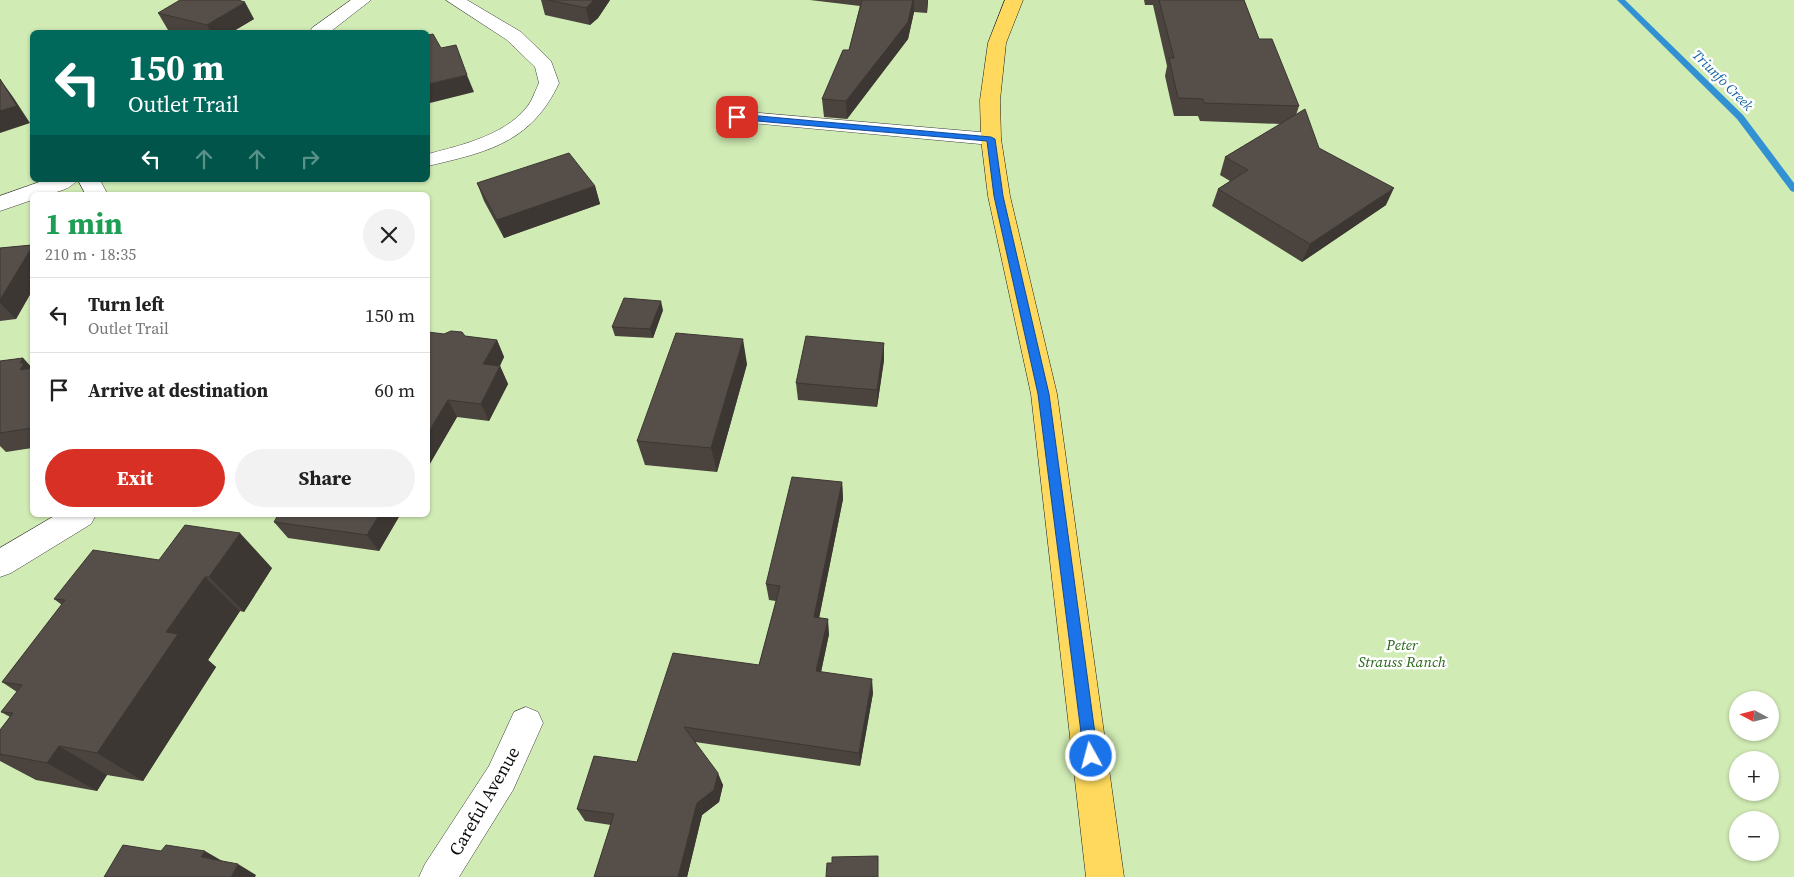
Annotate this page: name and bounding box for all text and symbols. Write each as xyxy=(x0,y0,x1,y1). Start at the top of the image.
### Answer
text: 150 m xyxy=(128,44,224,92)
water label: Triunfo Creek xyxy=(1688,45,1758,115)
icon: left xyxy=(45,50,110,115)
text: Outlet Trail xyxy=(128,89,239,119)
pin xyxy=(716,96,758,138)
icon: arrive xyxy=(723,103,751,131)
icon: left xyxy=(137,145,165,173)
icon: ahead xyxy=(190,145,218,173)
icon: ahead xyxy=(243,145,271,173)
icon: right xyxy=(296,145,324,173)
text: 1 min xyxy=(45,203,123,244)
button: close xyxy=(363,209,415,261)
text: 210 m · 18:35 xyxy=(45,243,136,265)
text: Turn left xyxy=(88,291,164,317)
icon: left xyxy=(45,301,73,329)
text: 150 m xyxy=(365,302,415,328)
text: Outlet Trail xyxy=(88,317,169,339)
icon: arrive xyxy=(45,376,73,404)
text: Arrive at destination xyxy=(88,377,268,403)
text: 60 m xyxy=(374,377,415,403)
button: Exit xyxy=(45,449,225,507)
button: Share xyxy=(235,449,415,507)
park label: Peter Strauss Ranch xyxy=(1358,634,1446,672)
north arrow xyxy=(1729,691,1779,741)
map controls xyxy=(1729,691,1779,861)
position arrow xyxy=(1064,729,1116,781)
street label: Careful Avenue xyxy=(443,742,525,860)
button: + xyxy=(1729,751,1779,801)
button: − xyxy=(1729,811,1779,861)

